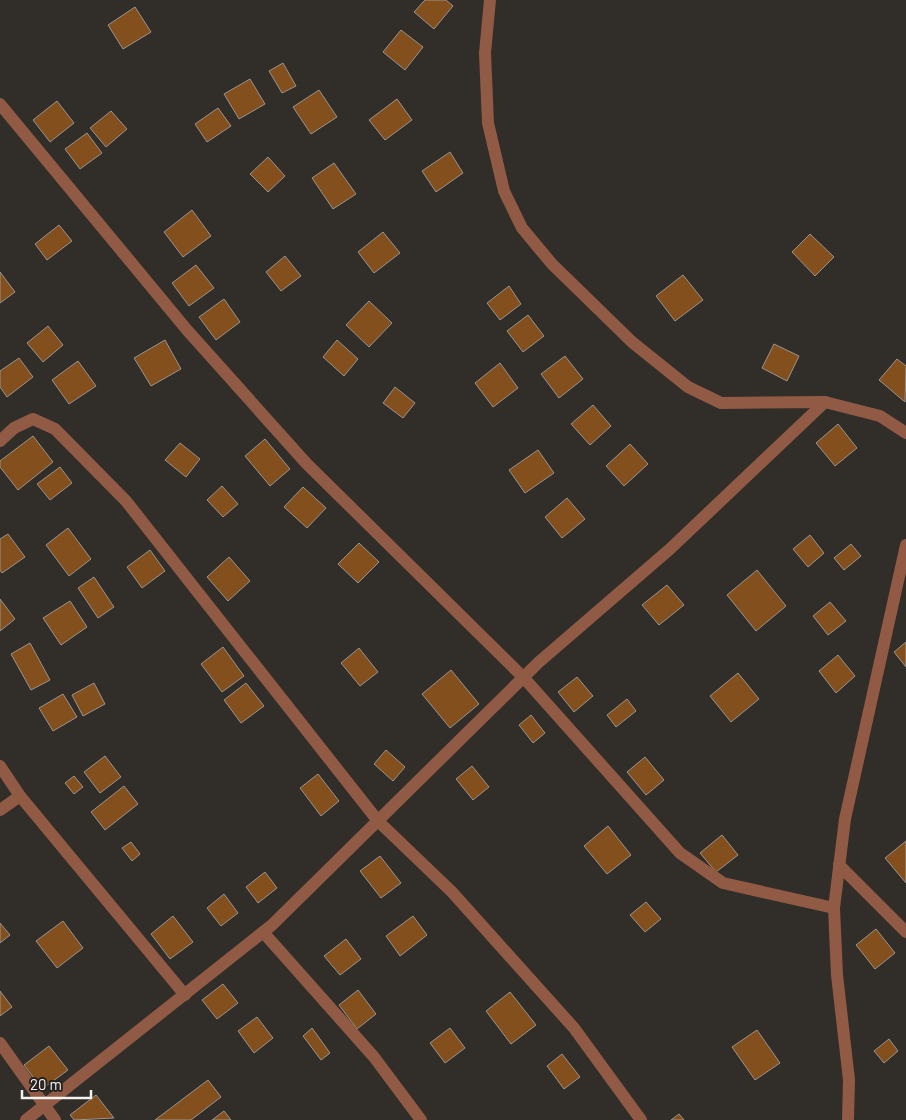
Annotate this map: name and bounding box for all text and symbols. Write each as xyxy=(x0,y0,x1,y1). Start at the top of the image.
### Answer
scale bar xyxy=(22,1068,91,1100)
text: 20 m xyxy=(30,1075,62,1093)

